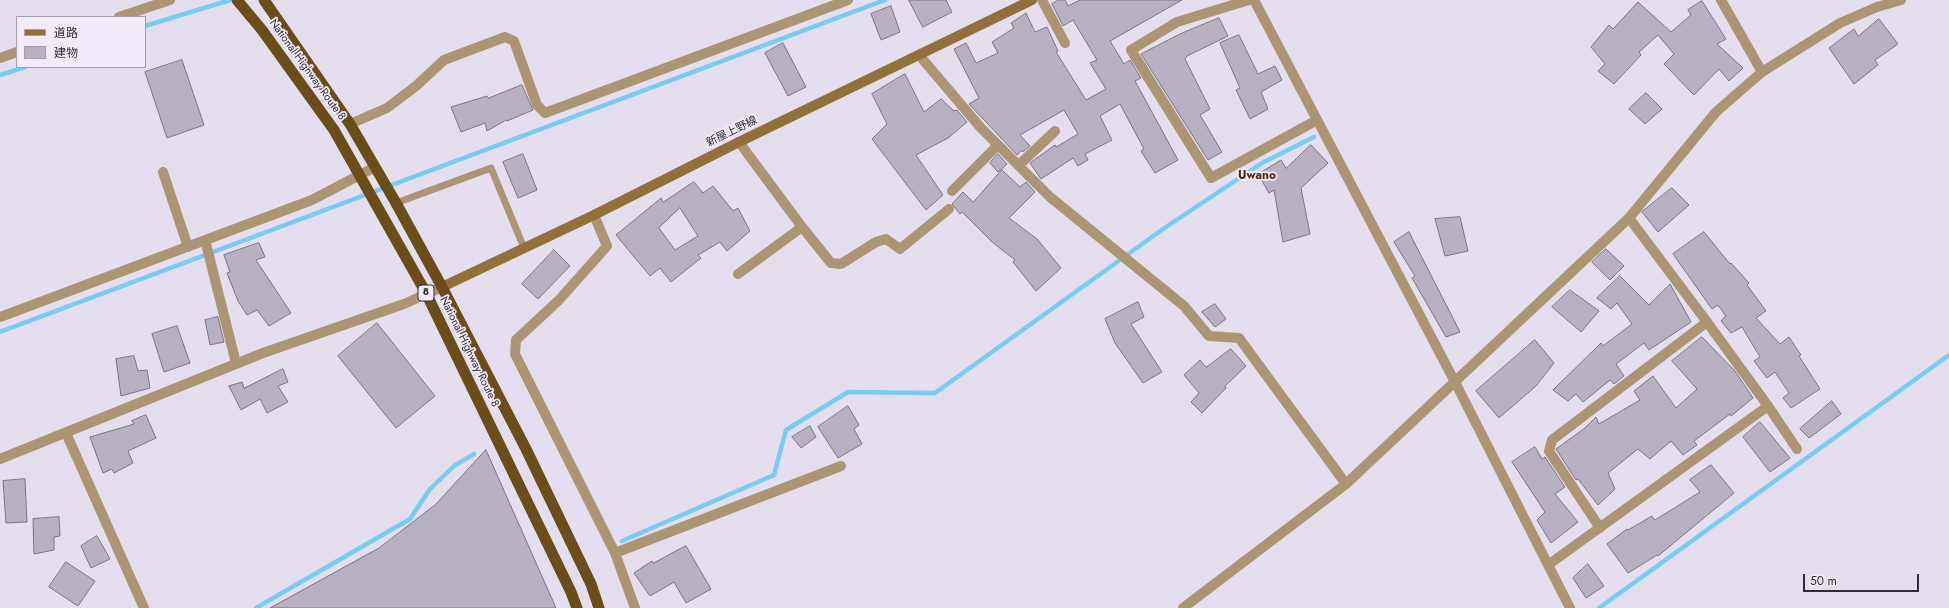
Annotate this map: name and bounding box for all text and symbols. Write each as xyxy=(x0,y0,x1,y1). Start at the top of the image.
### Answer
legend xyxy=(16,16,146,68)
street label: National Highway Route 8 xyxy=(266,17,348,123)
text: 道路 xyxy=(54,24,78,42)
text: 建物 xyxy=(54,44,78,62)
street label: 新屋上野線 xyxy=(704,114,760,150)
district label: Uwano xyxy=(1238,169,1276,183)
road number: 8 xyxy=(418,285,434,301)
street label: National Highway Route 8 xyxy=(436,295,502,409)
scale bar xyxy=(1805,566,1921,592)
text: 50 m xyxy=(1810,572,1837,590)

